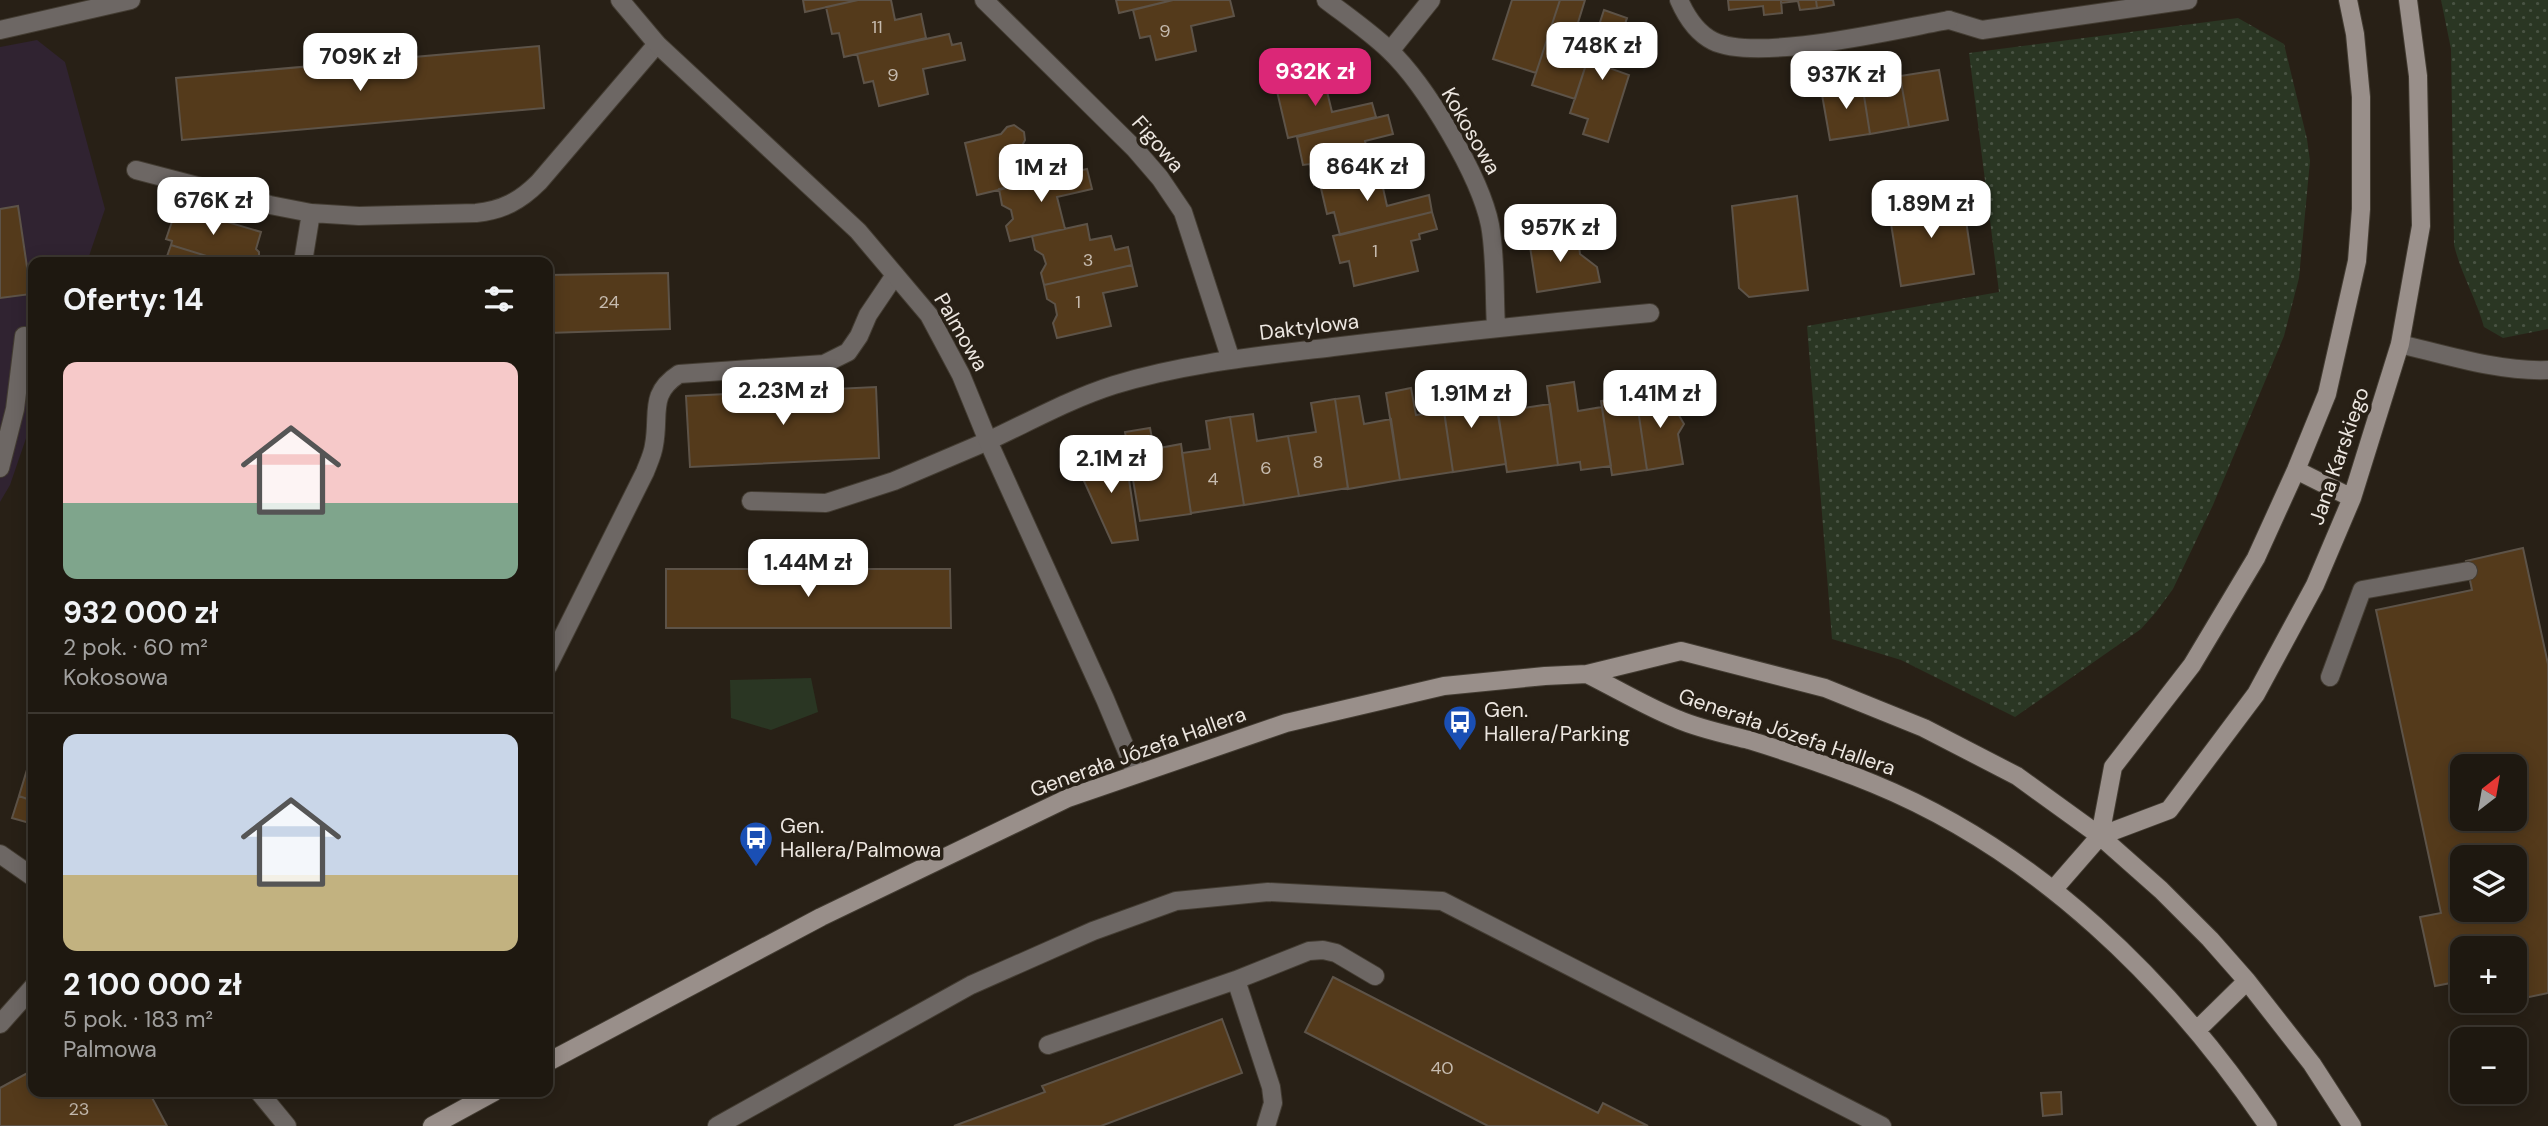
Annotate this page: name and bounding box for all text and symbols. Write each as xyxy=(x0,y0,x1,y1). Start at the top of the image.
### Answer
house number: 11 xyxy=(871,15,883,39)
house number: 9 xyxy=(1159,19,1171,43)
pin: 748K zł xyxy=(1537,22,1667,82)
text: 748K zł xyxy=(1562,30,1642,60)
pin: 709K zł xyxy=(295,34,425,93)
text: 709K zł xyxy=(319,41,401,71)
pin: 932K zł xyxy=(1250,48,1380,108)
pin: 937K zł xyxy=(1781,52,1911,111)
text: 932K zł xyxy=(1275,56,1355,86)
text: 937K zł xyxy=(1807,59,1885,89)
house number: 9 xyxy=(887,63,899,87)
street label: Kokosowa xyxy=(1435,82,1507,180)
street label: Figowa xyxy=(1126,110,1190,178)
pin: 1M zł xyxy=(992,144,1090,204)
pin: 864K zł xyxy=(1302,144,1432,203)
text: 864K zł xyxy=(1326,151,1408,181)
text: 1M zł xyxy=(1015,152,1067,182)
pin: 676K zł xyxy=(148,177,278,237)
pin: 1.89M zł xyxy=(1859,180,2003,240)
text: 676K zł xyxy=(173,185,253,215)
text: 1.89M zł xyxy=(1888,188,1974,218)
pin: 957K zł xyxy=(1495,204,1625,264)
text: 957K zł xyxy=(1520,212,1600,242)
house number: 1 xyxy=(1372,239,1378,263)
house number: 3 xyxy=(1083,248,1093,272)
text: Oferty: 14 xyxy=(63,280,204,319)
icon: filters xyxy=(480,280,518,318)
street label: Palmowa xyxy=(927,288,995,376)
house number: 24 xyxy=(599,290,620,314)
house number: 1 xyxy=(1075,290,1081,314)
street label: Daktylowa xyxy=(1258,307,1360,347)
pin: 2.23M zł xyxy=(711,368,855,427)
pin: 1.91M zł xyxy=(1399,370,1543,430)
pin: 1.41M zł xyxy=(1588,370,1732,430)
text: 2.23M zł xyxy=(738,375,828,405)
text: 1.91M zł xyxy=(1431,378,1511,408)
text: 1.41M zł xyxy=(1619,378,1701,408)
street label: Jana Karskiego xyxy=(2302,383,2376,529)
icon: home xyxy=(228,407,354,533)
pin: 2.1M zł xyxy=(1046,435,1176,495)
text: 2.1M zł xyxy=(1076,443,1146,473)
house number: 8 xyxy=(1313,450,1323,474)
house number: 6 xyxy=(1260,456,1272,480)
house number: 4 xyxy=(1208,467,1219,491)
pin: 1.44M zł xyxy=(736,540,880,599)
text: 1.44M zł xyxy=(764,547,852,577)
text: 932 000 zł xyxy=(63,593,218,632)
text: 2 pok. · 60 m² xyxy=(63,632,208,662)
text: Kokosowa xyxy=(63,662,168,692)
street label: Generała Józefa Hallera xyxy=(1675,682,1899,782)
place label: Gen. Hallera/Parking xyxy=(1484,696,1630,748)
street label: Generała Józefa Hallera xyxy=(1026,700,1250,804)
bus stop icon: Gen. Hallera/Parking xyxy=(1441,703,1479,752)
north arrow xyxy=(2450,754,2527,831)
map controls xyxy=(2450,754,2527,1104)
icon: home xyxy=(228,779,354,905)
place label: Gen. Hallera/Palmowa xyxy=(780,812,941,864)
bus stop icon: Gen. Hallera/Palmowa xyxy=(737,819,775,868)
button: layers xyxy=(2450,845,2527,922)
button: + xyxy=(2450,936,2527,1013)
text: 2 100 000 zł xyxy=(63,965,242,1004)
text: 5 pok. · 183 m² xyxy=(63,1004,213,1034)
button: − xyxy=(2450,1027,2527,1104)
text: Palmowa xyxy=(63,1034,157,1064)
house number: 40 xyxy=(1430,1056,1454,1080)
house number: 23 xyxy=(68,1097,90,1121)

